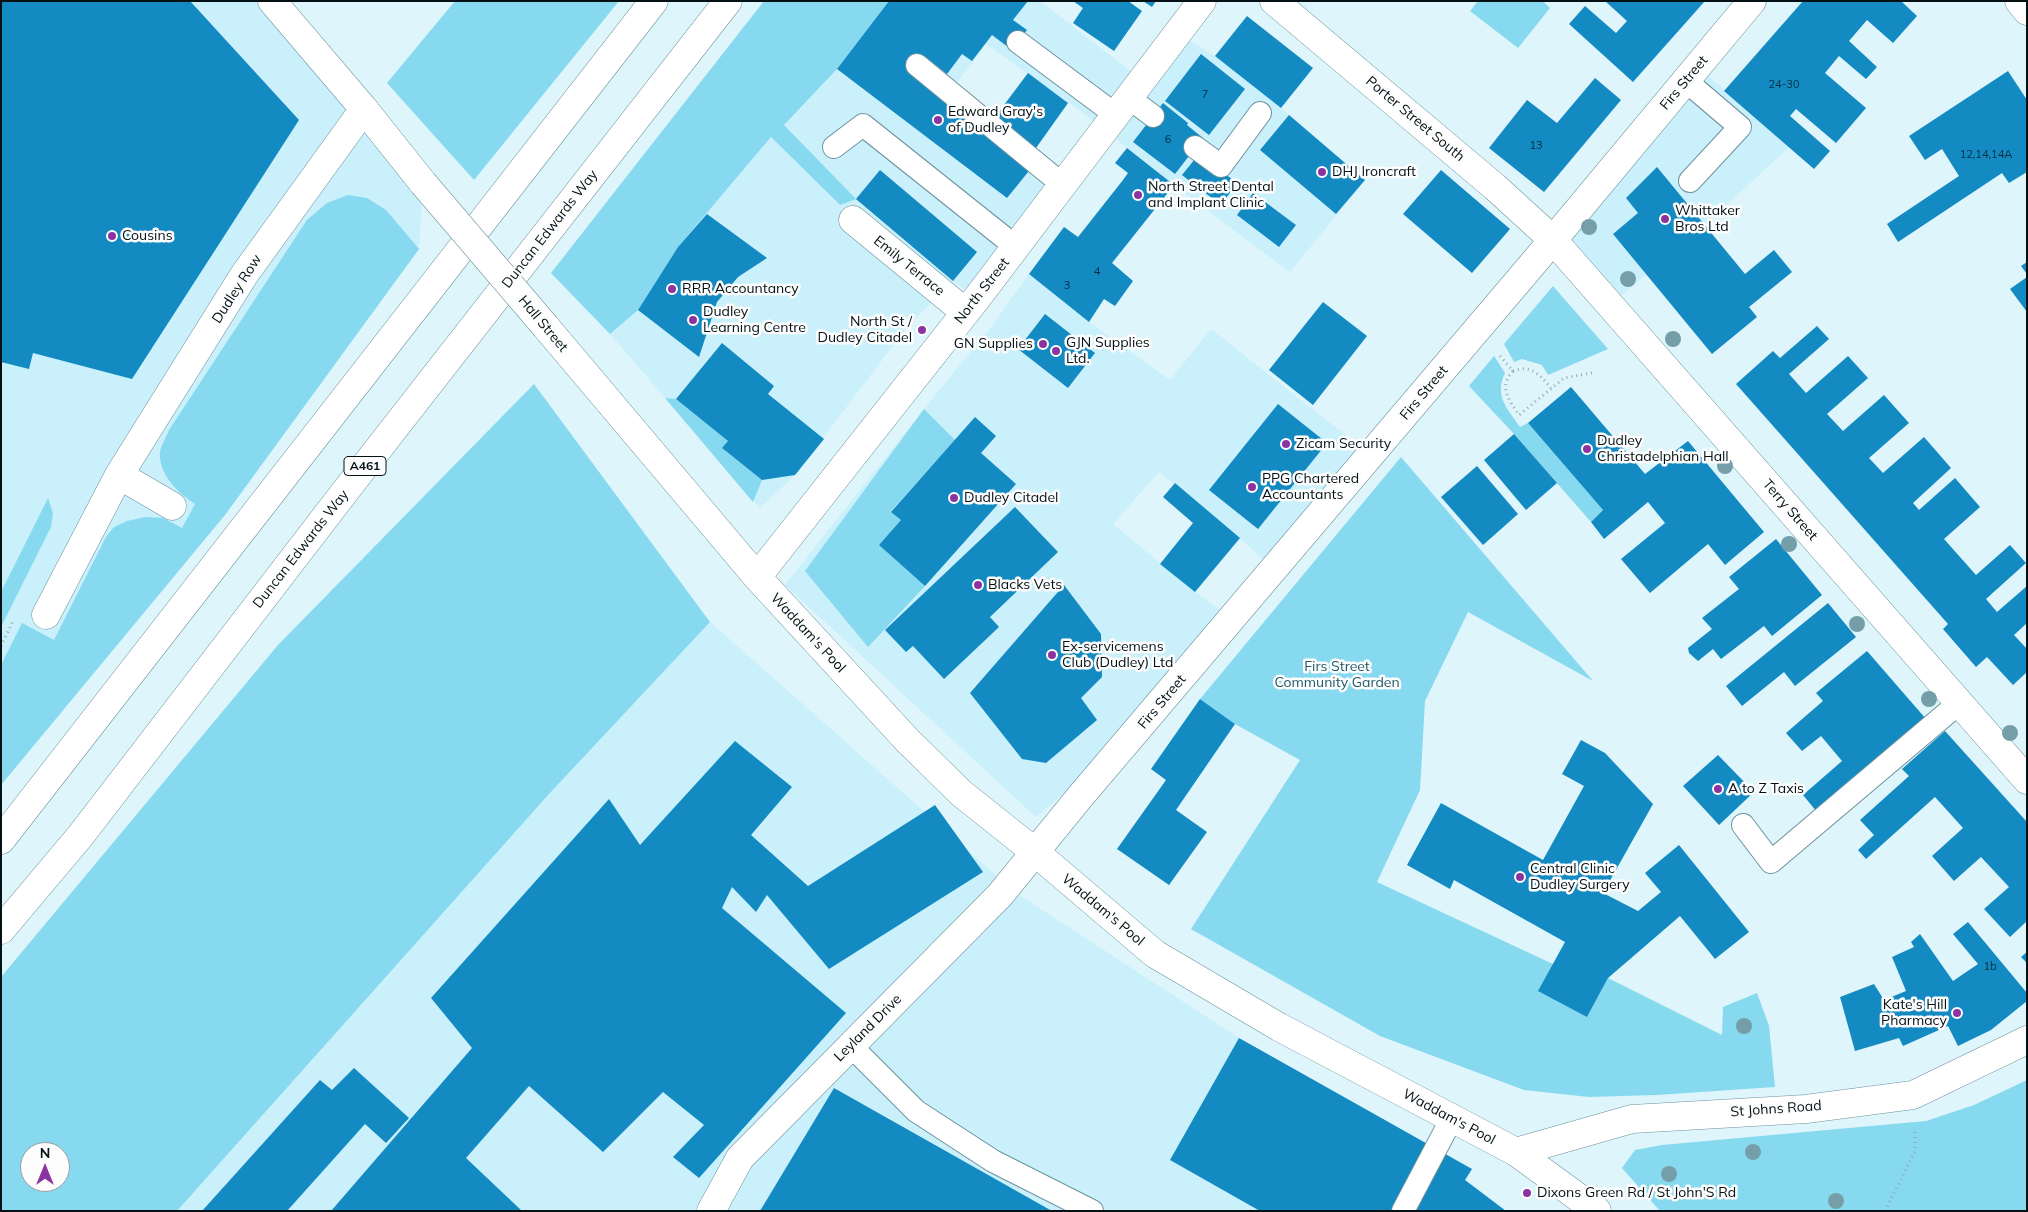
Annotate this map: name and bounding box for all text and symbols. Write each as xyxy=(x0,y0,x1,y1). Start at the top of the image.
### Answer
street label: Firs Street xyxy=(1657,53,1711,113)
street label: Porter Street South xyxy=(1362,73,1468,165)
house number: 24-30 xyxy=(1768,78,1800,92)
house number: 7 xyxy=(1202,88,1208,102)
place label: Edward Gray's of Dudley xyxy=(948,104,1043,136)
marker: Edward Gray's of Dudley xyxy=(932,114,944,126)
house number: 6 xyxy=(1165,133,1171,147)
house number: 13 xyxy=(1529,139,1543,153)
house number: 12,14,14A xyxy=(1960,148,2012,162)
place label: DHJ Ironcraft xyxy=(1332,164,1416,180)
marker: DHJ Ironcraft xyxy=(1316,166,1328,178)
street label: Duncan Edwards Way xyxy=(499,167,601,291)
place label: North Street Dental and Implant Clinic xyxy=(1148,179,1274,212)
marker: North Street Dental and Implant Clinic xyxy=(1132,189,1144,201)
place label: Whittaker Bros Ltd xyxy=(1675,203,1740,236)
marker: Whittaker Bros Ltd xyxy=(1659,213,1671,225)
place label: Cousins xyxy=(122,228,173,244)
marker: Cousins xyxy=(106,230,118,242)
street label: Emily Terrace xyxy=(870,232,948,300)
street label: Dudley Row xyxy=(209,252,265,326)
street label: North Street xyxy=(951,255,1013,327)
house number: 4 xyxy=(1094,265,1100,279)
house number: 3 xyxy=(1064,279,1070,293)
place label: RRR Accountancy xyxy=(682,281,799,297)
marker: RRR Accountancy xyxy=(666,283,678,295)
street label: Hall Street xyxy=(515,292,571,356)
place label: Dudley Learning Centre xyxy=(703,304,806,336)
marker: Dudley Learning Centre xyxy=(687,314,699,326)
place label: North St / Dudley Citadel xyxy=(818,314,912,347)
marker: North St / Dudley Citadel xyxy=(916,324,928,336)
place label: GJN Supplies Ltd. xyxy=(1066,335,1150,368)
place label: GN Supplies xyxy=(954,336,1033,352)
marker: GN Supplies xyxy=(1037,338,1049,350)
marker: GJN Supplies Ltd. xyxy=(1050,345,1062,357)
street label: Firs Street xyxy=(1397,363,1451,423)
place label: Dudley Christadelphian Hall xyxy=(1597,433,1729,466)
place label: Zicam Security xyxy=(1296,436,1391,452)
marker: Zicam Security xyxy=(1280,438,1292,450)
marker: Dudley Christadelphian Hall xyxy=(1581,443,1593,455)
road number: A461 xyxy=(344,456,386,476)
place label: PPG Chartered Accountants xyxy=(1262,471,1359,504)
street label: Terry Street xyxy=(1759,476,1821,544)
marker: PPG Chartered Accountants xyxy=(1246,481,1258,493)
street label: Duncan Edwards Way xyxy=(250,487,352,611)
place label: Dudley Citadel xyxy=(964,490,1058,506)
marker: Dudley Citadel xyxy=(948,492,960,504)
place label: Blacks Vets xyxy=(988,577,1062,593)
marker: Blacks Vets xyxy=(972,579,984,591)
street label: Waddam's Pool xyxy=(767,590,849,676)
place label: Ex-servicemens Club (Dudley) Ltd xyxy=(1062,639,1173,672)
marker: Ex-servicemens Club (Dudley) Ltd xyxy=(1046,649,1058,661)
park label: Firs Street Community Garden xyxy=(1274,659,1400,692)
street label: Firs Street xyxy=(1135,672,1189,732)
place label: A to Z Taxis xyxy=(1728,781,1804,797)
marker: A to Z Taxis xyxy=(1712,783,1724,795)
place label: Central Clinic Dudley Surgery xyxy=(1530,861,1630,894)
street label: Waddam's Pool xyxy=(1058,871,1148,949)
marker: Central Clinic Dudley Surgery xyxy=(1514,871,1526,883)
house number: 1b xyxy=(1983,960,1997,974)
street label: Leyland Drive xyxy=(831,991,905,1065)
place label: Kate's Hill Pharmacy xyxy=(1881,997,1947,1030)
marker: Kate's Hill Pharmacy xyxy=(1951,1007,1963,1019)
street label: Waddam's Pool xyxy=(1400,1086,1498,1148)
street label: St Johns Road xyxy=(1730,1097,1822,1121)
north arrow xyxy=(20,1142,70,1192)
text: N xyxy=(40,1144,50,1162)
place label: Dixons Green Rd / St John'S Rd xyxy=(1537,1185,1736,1201)
marker: Dixons Green Rd / St John'S Rd xyxy=(1521,1187,1533,1199)

